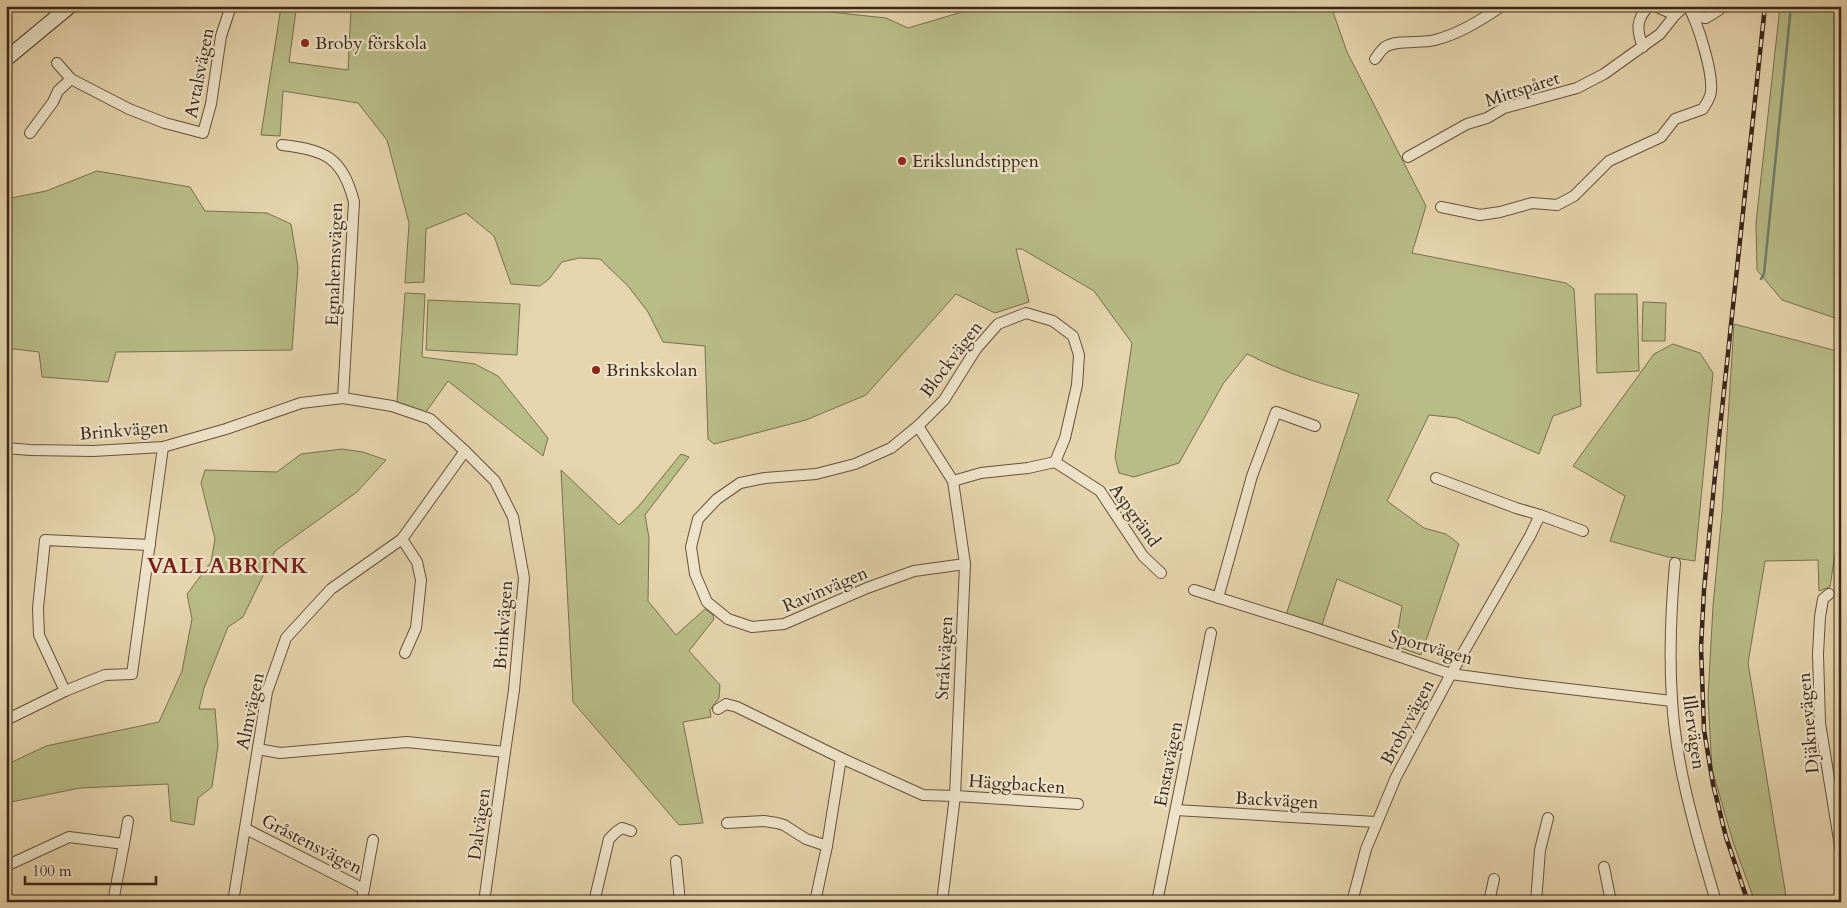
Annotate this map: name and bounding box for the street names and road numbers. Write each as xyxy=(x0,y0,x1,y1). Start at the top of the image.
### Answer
street label: Avtalsvägen xyxy=(178,25,221,120)
street label: Mittspåret xyxy=(1482,66,1563,113)
street label: Egnahemsvägen xyxy=(320,201,349,326)
street label: Blockvägen xyxy=(914,315,989,403)
street label: Brinkvägen xyxy=(78,414,170,447)
street label: Aspgränd xyxy=(1103,478,1166,552)
street label: Ravinvägen xyxy=(779,560,872,619)
street label: Brinkvägen xyxy=(488,579,519,670)
street label: Stråkvägen xyxy=(930,615,959,701)
street label: Sportvägen xyxy=(1386,624,1476,672)
street label: Almvägen xyxy=(230,670,271,752)
street label: Djäknevägen xyxy=(1792,671,1825,774)
street label: Brobyvägen xyxy=(1375,675,1441,769)
street label: Illervägen xyxy=(1676,693,1711,772)
street label: Enstavägen xyxy=(1148,719,1189,809)
street label: Häggbacken xyxy=(968,769,1067,800)
street label: Dalvägen xyxy=(462,786,497,862)
street label: Backvägen xyxy=(1235,786,1320,815)
street label: Gråstensvägen xyxy=(257,808,367,881)

